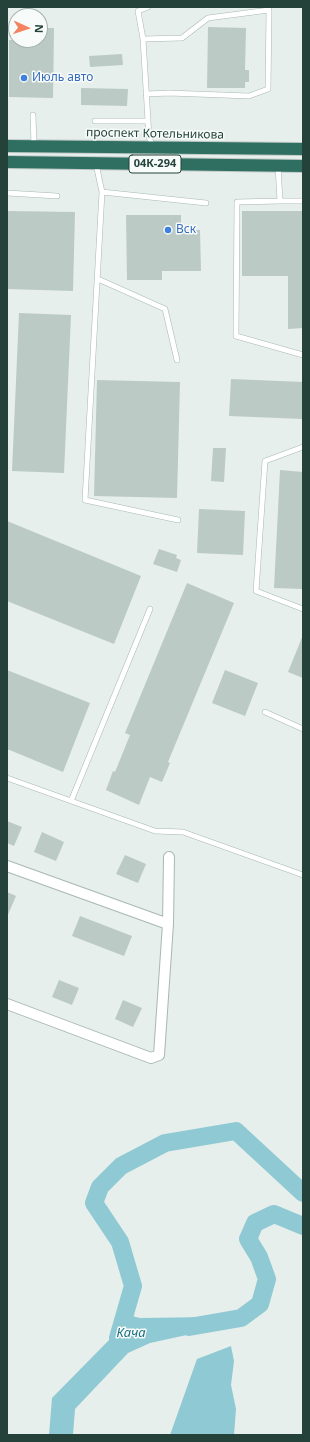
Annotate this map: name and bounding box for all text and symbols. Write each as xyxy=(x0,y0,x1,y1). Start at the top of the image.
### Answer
north arrow xyxy=(8,8,48,48)
text: N xyxy=(32,24,47,33)
place label: Июль авто xyxy=(32,71,93,85)
marker: Июль авто xyxy=(19,73,29,83)
street label: проспект Котельникова xyxy=(86,126,224,142)
road number: 04К-294 xyxy=(129,155,181,173)
place label: Вск xyxy=(176,223,196,237)
marker: Вск xyxy=(163,225,173,235)
water label: Кача xyxy=(116,1325,146,1341)

